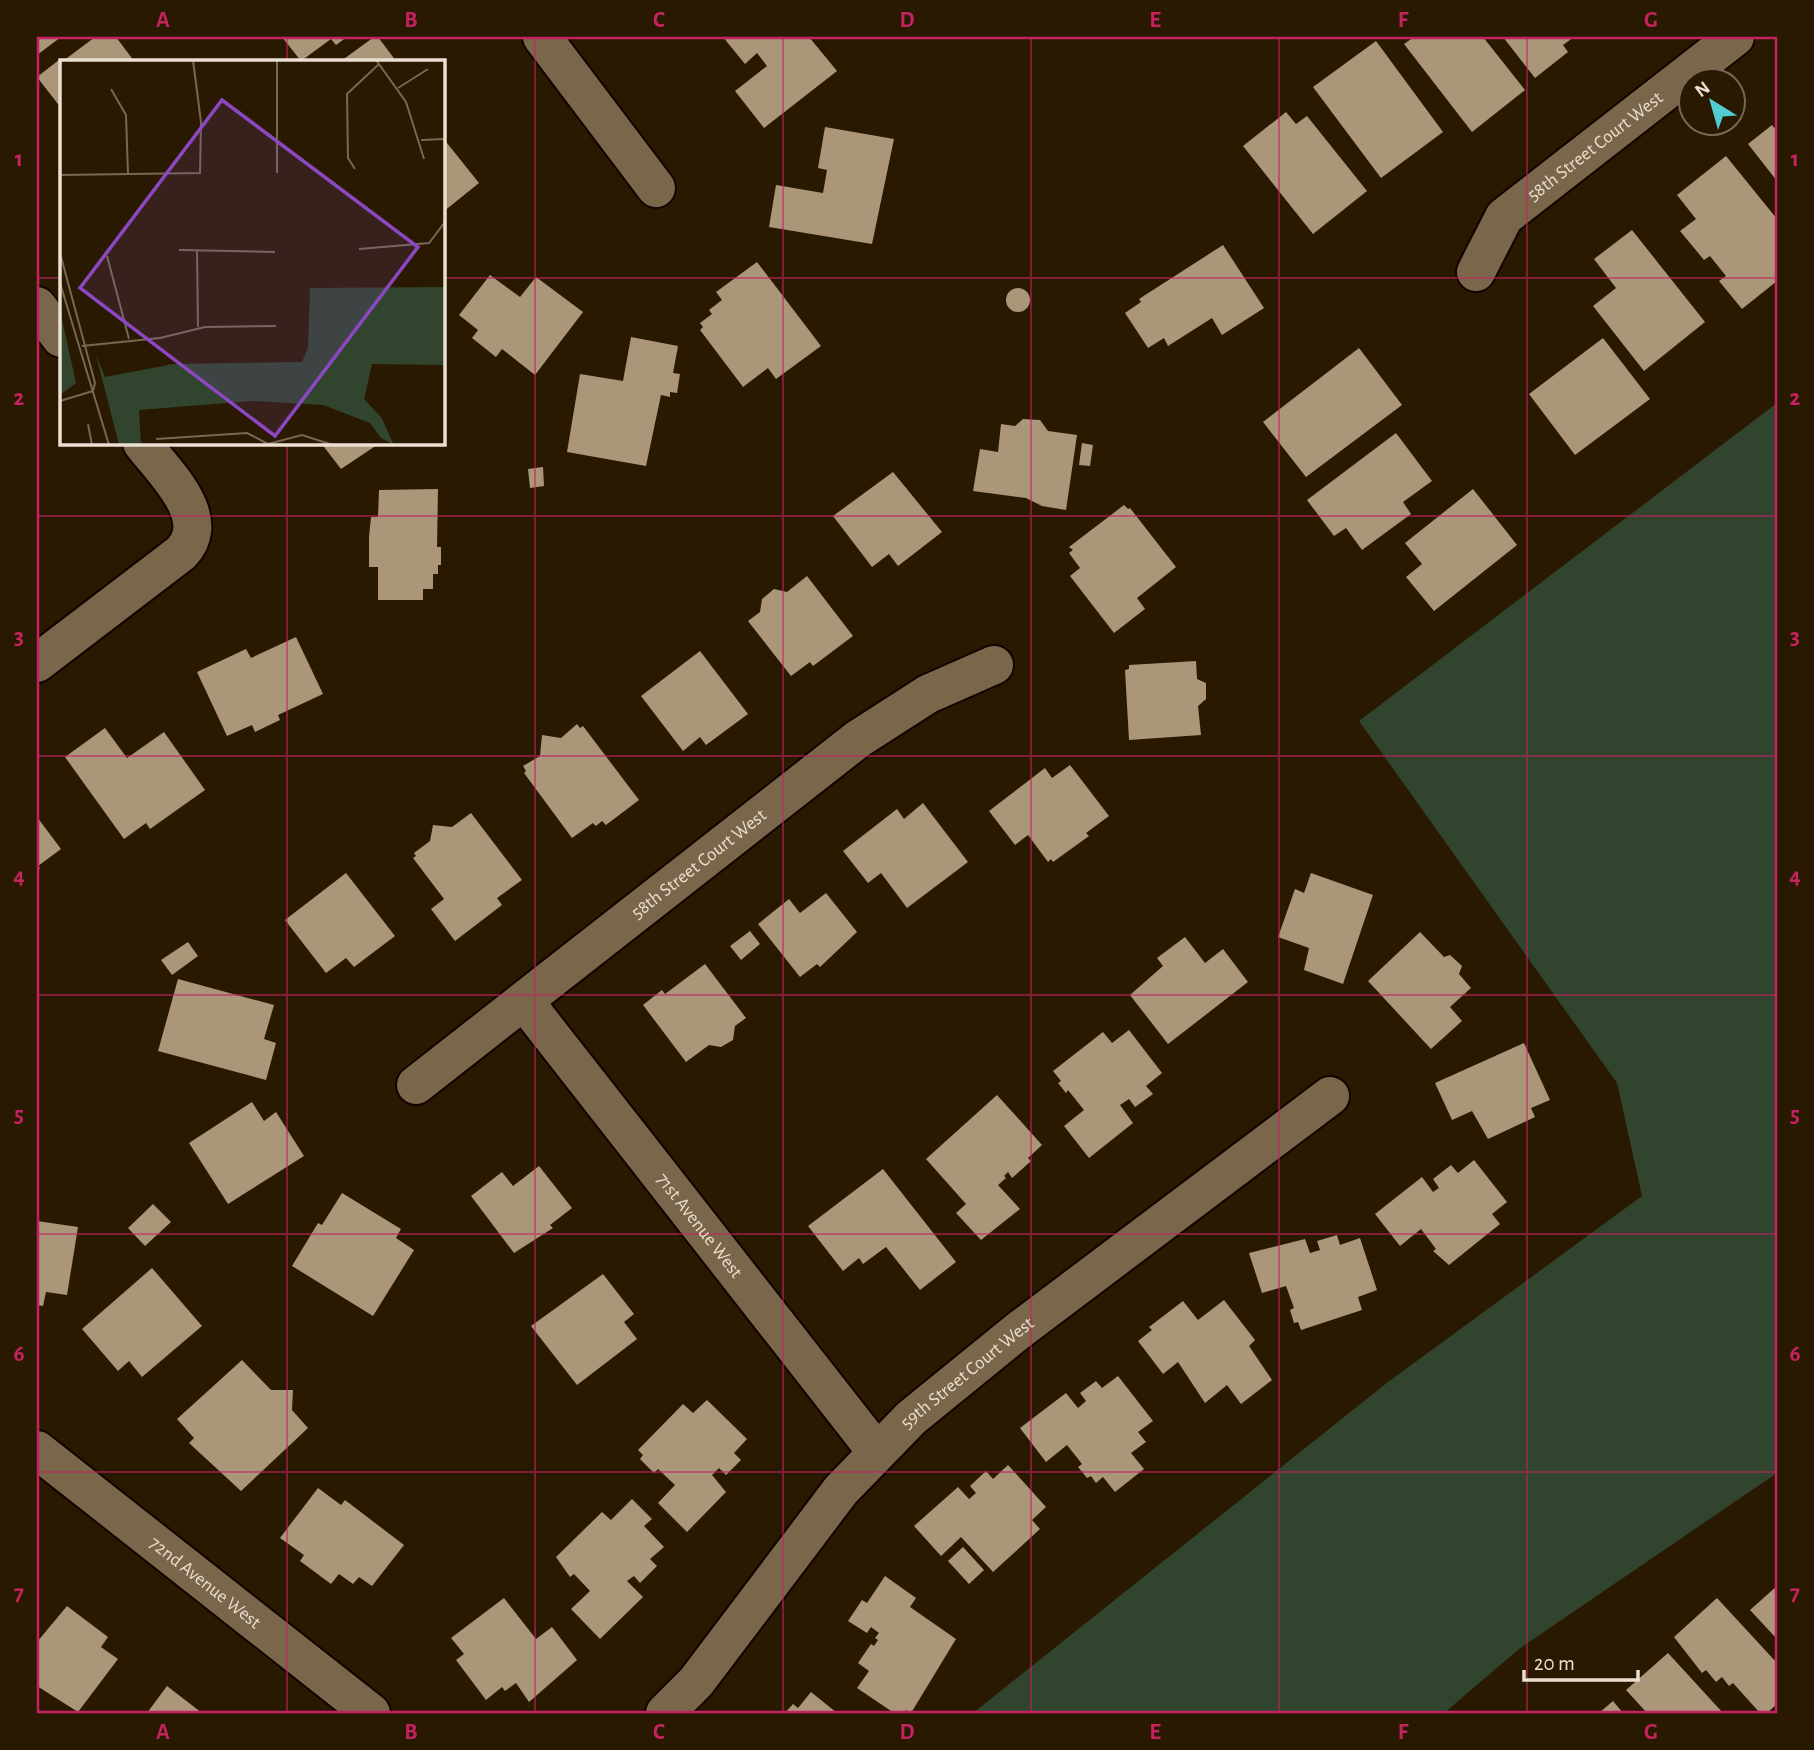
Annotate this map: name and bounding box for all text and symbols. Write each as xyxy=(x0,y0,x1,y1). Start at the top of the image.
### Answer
text: A xyxy=(156,9,170,32)
text: B xyxy=(404,9,418,32)
text: C xyxy=(653,9,665,32)
text: D xyxy=(899,9,915,32)
text: E xyxy=(1149,9,1161,32)
text: F xyxy=(1398,9,1409,32)
text: G xyxy=(1644,9,1658,32)
inset map xyxy=(60,60,444,444)
north arrow xyxy=(1678,66,1748,136)
text: N xyxy=(1692,78,1714,101)
street label: 58th Street Court West xyxy=(1524,88,1666,205)
text: 1 xyxy=(15,148,23,171)
text: 1 xyxy=(1791,148,1799,171)
text: 2 xyxy=(14,387,25,410)
text: 2 xyxy=(1790,387,1801,410)
text: 3 xyxy=(14,626,24,649)
text: 3 xyxy=(1790,626,1800,649)
street label: 58th Street Court West xyxy=(628,805,770,922)
text: 4 xyxy=(13,865,25,888)
text: 4 xyxy=(1789,865,1801,888)
text: 5 xyxy=(14,1104,24,1127)
text: 5 xyxy=(1790,1104,1800,1127)
street label: 71st Avenue West xyxy=(653,1170,746,1281)
street label: 59th Street Court West xyxy=(897,1313,1037,1432)
text: 6 xyxy=(13,1343,25,1366)
text: 6 xyxy=(1789,1343,1801,1366)
street label: 72nd Avenue West xyxy=(146,1533,264,1632)
text: 7 xyxy=(14,1582,24,1605)
text: 7 xyxy=(1790,1582,1800,1605)
scale bar xyxy=(1524,1638,1637,1682)
text: 20 m xyxy=(1534,1653,1575,1674)
text: A xyxy=(156,1721,170,1744)
text: B xyxy=(404,1721,418,1744)
text: C xyxy=(653,1721,665,1744)
text: D xyxy=(899,1721,915,1744)
text: E xyxy=(1149,1721,1161,1744)
text: F xyxy=(1398,1721,1409,1744)
text: G xyxy=(1644,1721,1658,1744)

